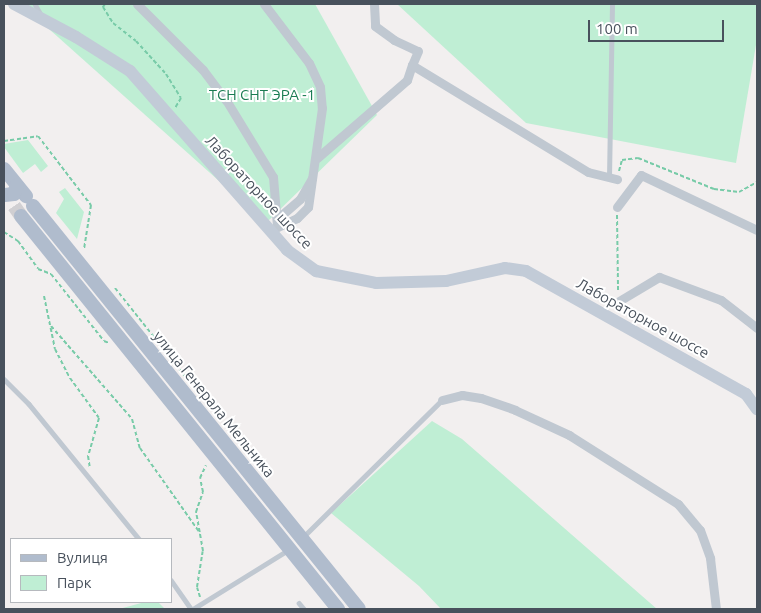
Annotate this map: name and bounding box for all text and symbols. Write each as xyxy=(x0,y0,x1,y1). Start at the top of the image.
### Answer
scale bar xyxy=(591,10,727,42)
text: 100 m xyxy=(596,20,638,37)
park label: ТСН СНТ ЭРА -1 xyxy=(209,86,315,104)
street label: Лабораторное шоссе xyxy=(202,131,316,253)
street label: Лабораторное шоссе xyxy=(574,274,712,362)
street label: улица Генерала Мельника xyxy=(149,327,279,481)
legend xyxy=(10,538,172,603)
text: Вулиця xyxy=(57,549,108,566)
text: Парк xyxy=(57,574,92,591)

